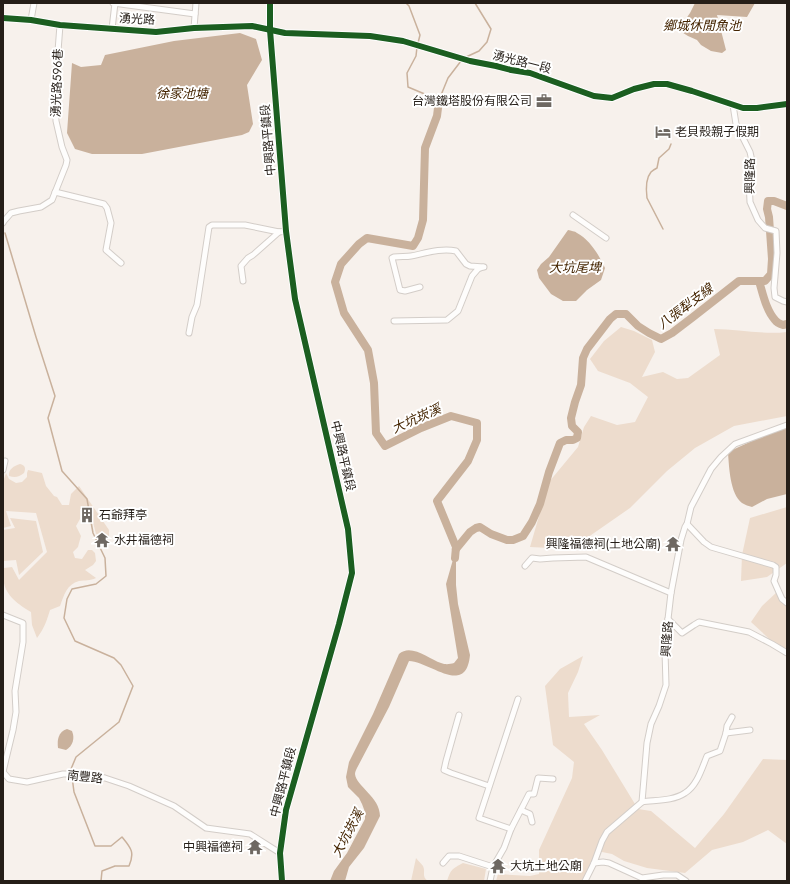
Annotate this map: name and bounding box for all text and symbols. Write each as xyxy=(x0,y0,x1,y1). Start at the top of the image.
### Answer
street label: 湧光路 xyxy=(119,9,155,29)
water label: 鄉城休閒魚池 xyxy=(663,16,743,35)
street label: 湧光路一段 xyxy=(491,46,553,78)
street label: 湧光路596巷 xyxy=(47,48,67,118)
water label: 徐家池塘 xyxy=(156,84,210,103)
place label: 台灣鐵塔股份有限公司 xyxy=(412,92,532,110)
office icon: 台灣鐵塔股份有限公司 xyxy=(535,92,553,110)
street label: 中興路平鎮段 xyxy=(256,103,280,177)
hotel icon: 老貝殼親子假期 xyxy=(654,123,672,141)
place label: 老貝殼親子假期 xyxy=(675,123,759,141)
street label: 興隆路 xyxy=(741,158,759,194)
water label: 大坑尾埤 xyxy=(549,258,603,277)
water label: 八張犁支線 xyxy=(654,278,719,334)
water label: 大坑崁溪 xyxy=(389,398,446,438)
street label: 中興路平鎮段 xyxy=(326,419,360,493)
building icon: 石爺拜亭 xyxy=(78,506,96,524)
place label: 石爺拜亭 xyxy=(99,506,147,524)
temple icon: 水井福德祠 xyxy=(93,531,111,549)
place label: 水井福德祠 xyxy=(114,531,174,549)
place label: 興隆福德祠(土地公廟) xyxy=(546,535,661,553)
temple icon: 興隆福德祠(土地公廟) xyxy=(664,535,682,553)
street label: 興隆路 xyxy=(657,620,677,658)
street label: 中興路平鎮段 xyxy=(266,745,300,819)
street label: 南豐路 xyxy=(66,766,104,788)
water label: 大坑崁溪 xyxy=(327,804,369,861)
place label: 中興福德祠 xyxy=(183,838,243,856)
temple icon: 中興福德祠 xyxy=(246,838,264,856)
temple icon: 大坑土地公廟 xyxy=(489,857,507,875)
place label: 大坑土地公廟 xyxy=(510,857,582,875)

